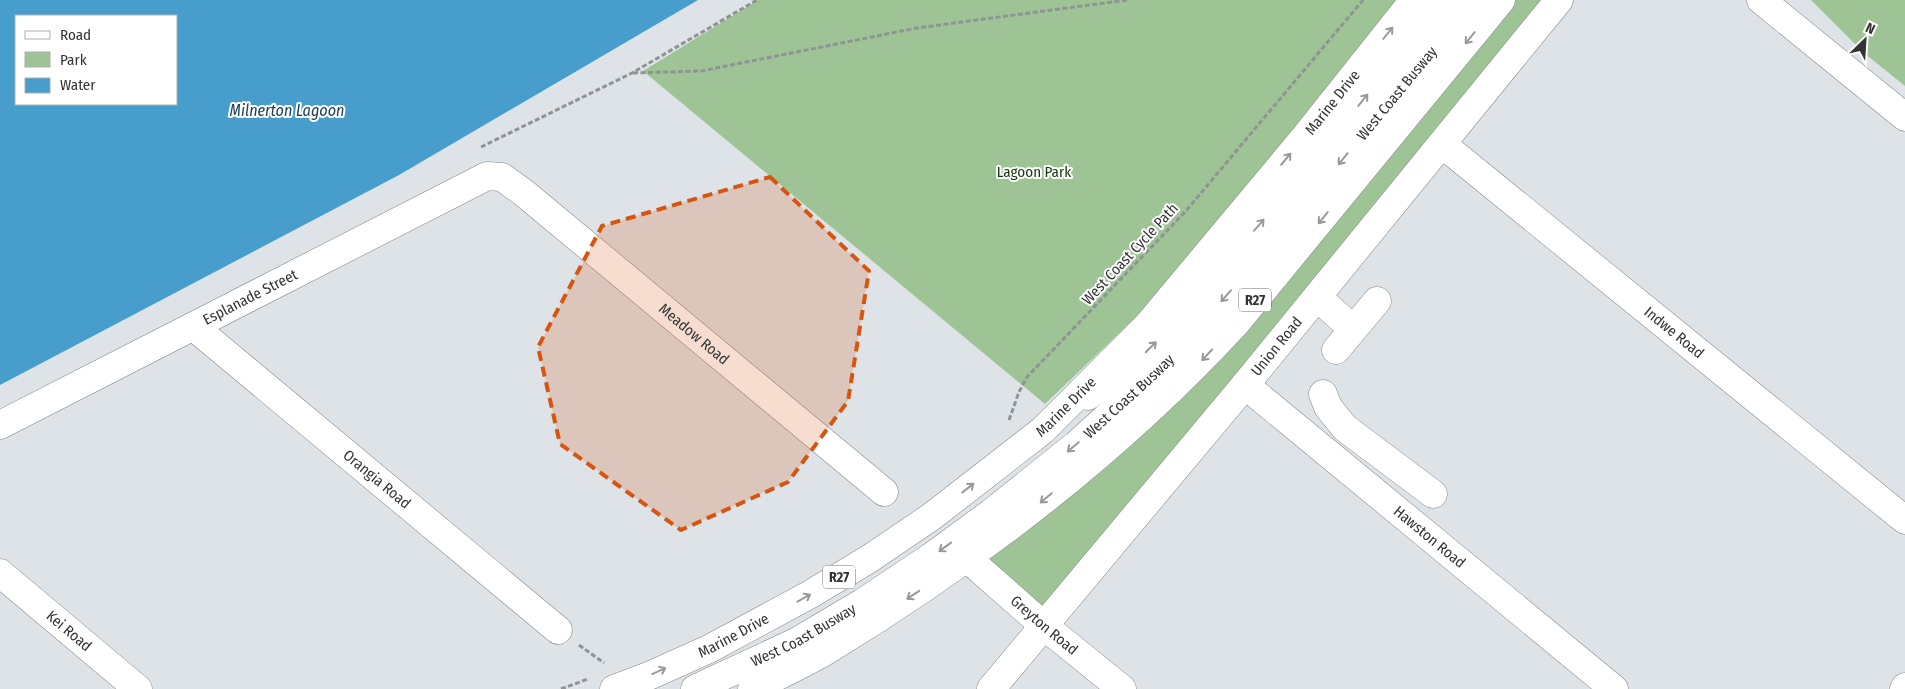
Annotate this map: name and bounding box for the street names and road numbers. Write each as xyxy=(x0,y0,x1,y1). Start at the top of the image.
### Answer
street label: West Coast Busway xyxy=(1353,43,1441,144)
street label: Marine Drive xyxy=(1301,66,1364,138)
street label: West Coast Cycle Path xyxy=(1078,199,1182,309)
street label: Esplanade Street xyxy=(200,265,301,329)
road number: R27 xyxy=(1239,288,1271,312)
street label: Meadow Road xyxy=(655,300,733,368)
street label: Indwe Road xyxy=(1641,303,1708,362)
street label: Union Road xyxy=(1247,313,1306,380)
street label: West Coast Busway xyxy=(1080,350,1178,443)
street label: Marine Drive xyxy=(1032,373,1100,441)
street label: Orangia Road xyxy=(340,446,414,513)
street label: Hawston Road xyxy=(1390,502,1469,572)
road number: R27 xyxy=(823,566,855,588)
street label: Greyton Road xyxy=(1007,592,1082,659)
street label: West Coast Busway xyxy=(748,600,859,671)
street label: Kei Road xyxy=(43,607,95,655)
street label: Marine Drive xyxy=(695,609,772,662)

